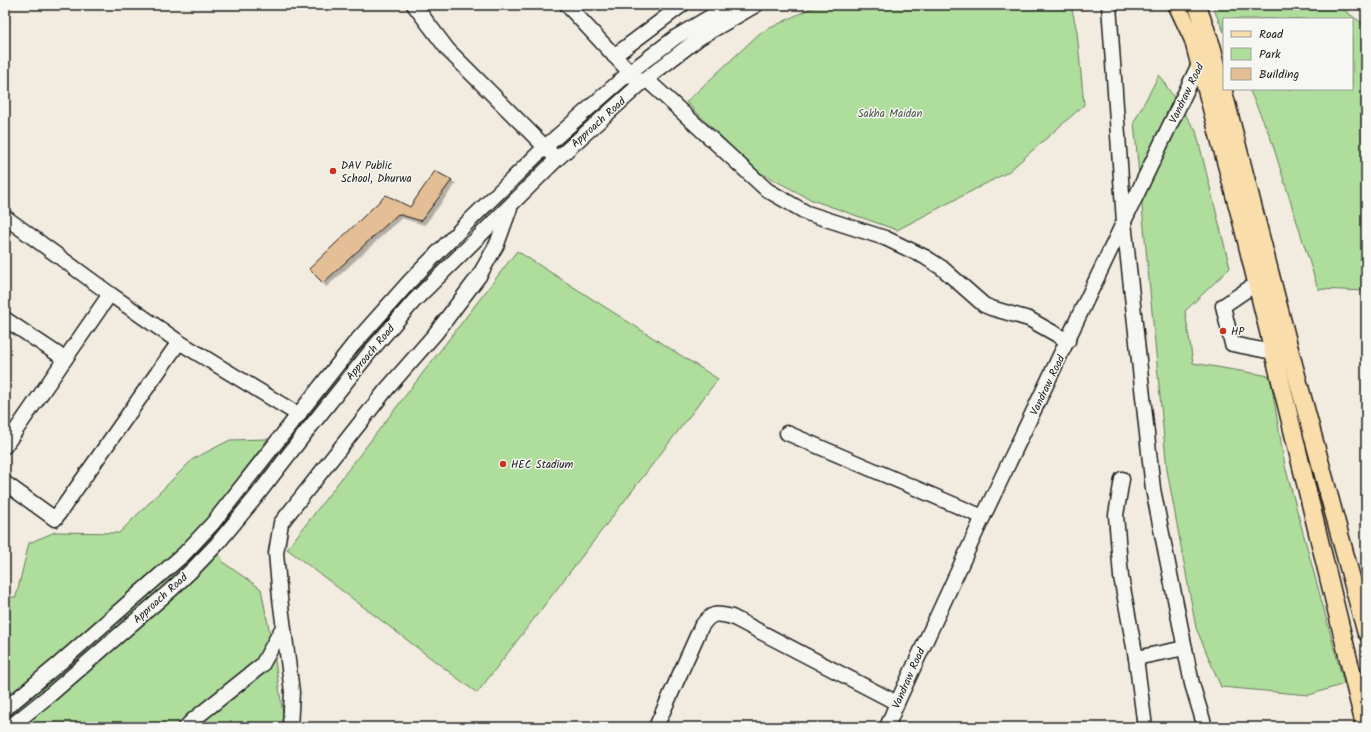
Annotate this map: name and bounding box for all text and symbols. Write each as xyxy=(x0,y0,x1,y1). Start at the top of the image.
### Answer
legend xyxy=(1223,18,1353,90)
text: Road xyxy=(1259,25,1284,44)
text: Park xyxy=(1259,45,1281,64)
street label: Vandraw Road xyxy=(1165,60,1209,127)
text: Building xyxy=(1259,65,1299,84)
street label: Approach Road xyxy=(567,93,630,152)
park label: Sakha Maidan xyxy=(858,105,922,123)
place label: DAV Public School, Dhurwa xyxy=(341,157,412,188)
marker: DAV Public School, Dhurwa xyxy=(328,166,338,176)
street label: Approach Road xyxy=(342,320,400,385)
place label: HP xyxy=(1231,323,1245,341)
marker: HP xyxy=(1218,326,1228,336)
street label: Vandraw Road xyxy=(1026,352,1070,419)
place label: HEC Stadium xyxy=(511,456,573,474)
marker: HEC Stadium xyxy=(498,459,508,469)
street label: Approach Road xyxy=(129,569,192,628)
street label: Vandraw Road xyxy=(887,645,931,712)

